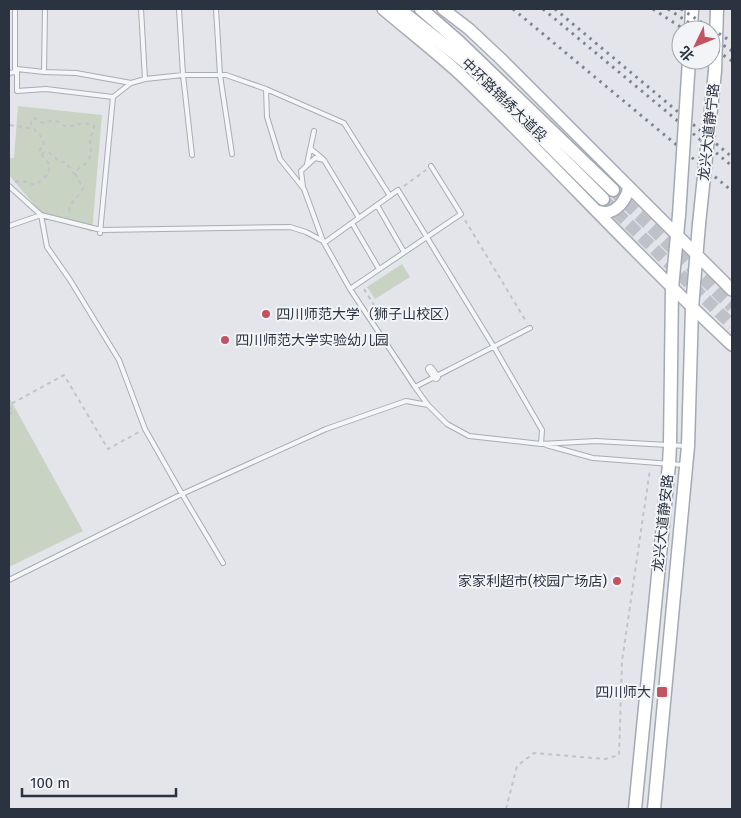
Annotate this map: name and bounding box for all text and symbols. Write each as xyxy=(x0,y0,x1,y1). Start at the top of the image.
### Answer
north arrow xyxy=(671,20,721,70)
text: 北 xyxy=(676,43,698,64)
street label: 中环路锦绣大道段 xyxy=(458,55,550,145)
street label: 龙兴大道静宁路 xyxy=(695,82,723,182)
place label: 四川师范大学（狮子山校区） xyxy=(276,306,458,323)
marker: 四川师范大学（狮子山校区） xyxy=(260,308,272,320)
place label: 四川师范大学实验幼儿园 xyxy=(235,332,389,349)
marker: 四川师范大学实验幼儿园 xyxy=(219,334,231,346)
street label: 龙兴大道静安路 xyxy=(649,473,677,573)
place label: 家家利超市(校园广场店) xyxy=(458,573,607,590)
marker: 家家利超市(校园广场店) xyxy=(611,575,623,587)
place label: 四川师大 xyxy=(595,684,651,701)
marker: 四川师大 xyxy=(655,685,669,699)
scale bar xyxy=(22,766,176,798)
text: 100 m xyxy=(30,774,70,792)

